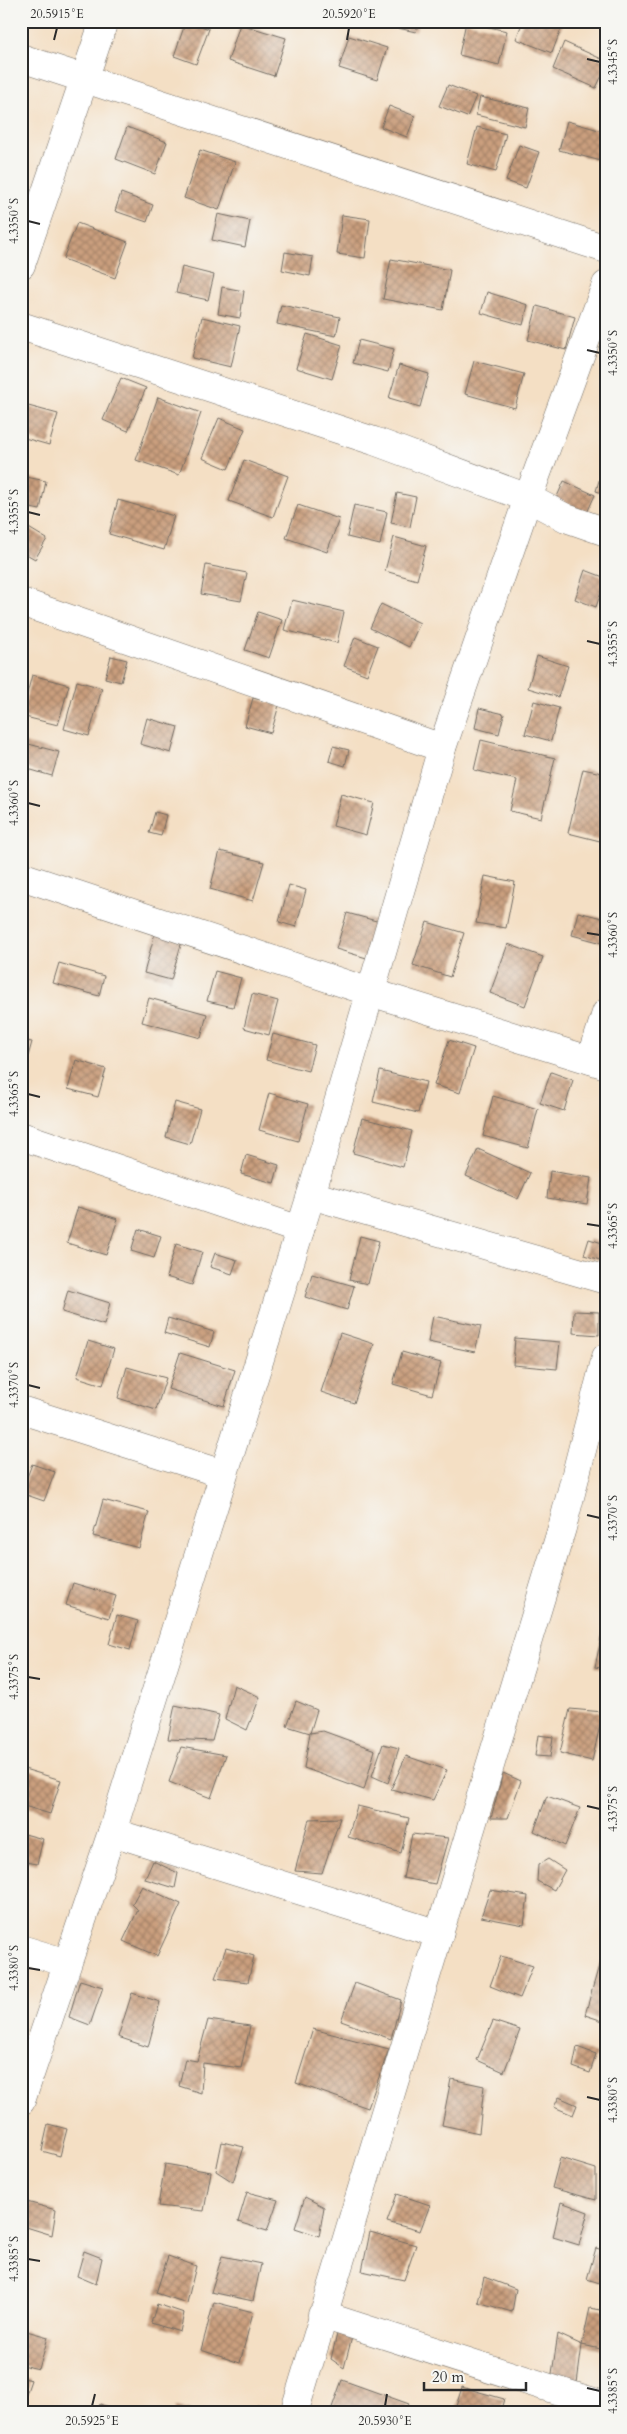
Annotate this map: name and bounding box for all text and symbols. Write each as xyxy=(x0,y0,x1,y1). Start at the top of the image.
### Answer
text: 20.5915°E xyxy=(30,6,84,22)
text: 20.5920°E xyxy=(322,6,376,22)
text: 4.3345°S xyxy=(605,39,621,85)
text: 4.3350°S xyxy=(6,198,22,244)
text: 4.3350°S xyxy=(605,330,621,376)
text: 4.3355°S xyxy=(6,489,22,535)
text: 4.3355°S xyxy=(605,621,621,667)
text: 4.3360°S xyxy=(6,780,22,826)
text: 4.3360°S xyxy=(605,912,621,958)
text: 4.3365°S xyxy=(6,1071,22,1117)
text: 4.3365°S xyxy=(605,1203,621,1249)
text: 4.3370°S xyxy=(6,1362,22,1408)
text: 4.3370°S xyxy=(605,1495,621,1541)
text: 4.3375°S xyxy=(6,1654,22,1700)
text: 4.3375°S xyxy=(605,1786,621,1832)
text: 4.3380°S xyxy=(6,1945,22,1991)
text: 4.3380°S xyxy=(605,2077,621,2123)
text: 4.3385°S xyxy=(6,2236,22,2282)
scale bar xyxy=(424,2359,527,2391)
text: 20 m xyxy=(432,2367,464,2387)
text: 4.3385°S xyxy=(605,2368,621,2414)
text: 20.5925°E xyxy=(65,2413,119,2429)
text: 20.5930°E xyxy=(358,2413,412,2429)

